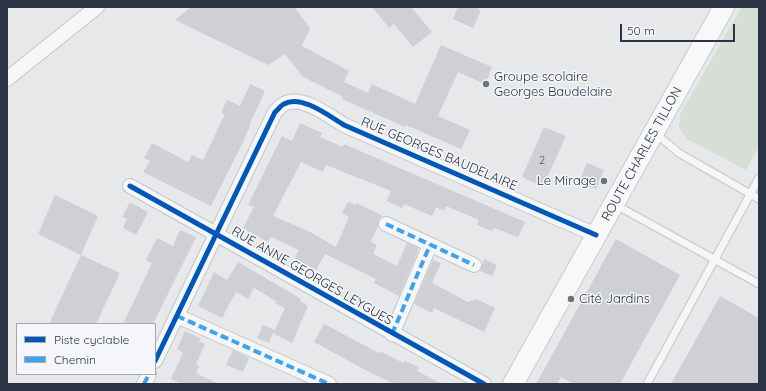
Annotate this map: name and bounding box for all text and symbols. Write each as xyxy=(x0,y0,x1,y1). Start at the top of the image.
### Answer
scale bar xyxy=(622,16,737,42)
text: 50 m xyxy=(627,23,655,38)
place label: Groupe scolaire Georges Baudelaire xyxy=(494,69,612,100)
marker: Groupe scolaire Georges Baudelaire xyxy=(481,79,491,89)
street label: ROUTE CHARLES TILLON xyxy=(599,84,685,224)
street label: RUE GEORGES BAUDELAIRE xyxy=(358,114,520,194)
house number: 2 xyxy=(539,154,545,168)
place label: Le Mirage xyxy=(537,173,596,189)
marker: Le Mirage xyxy=(599,176,609,186)
street label: RUE ANNE GEORGES LEYGUES xyxy=(229,223,395,329)
place label: Cité Jardins xyxy=(579,291,650,307)
marker: Cité Jardins xyxy=(566,294,576,304)
legend xyxy=(16,323,156,375)
text: Piste cyclable xyxy=(54,332,129,347)
text: Chemin xyxy=(54,352,96,367)

